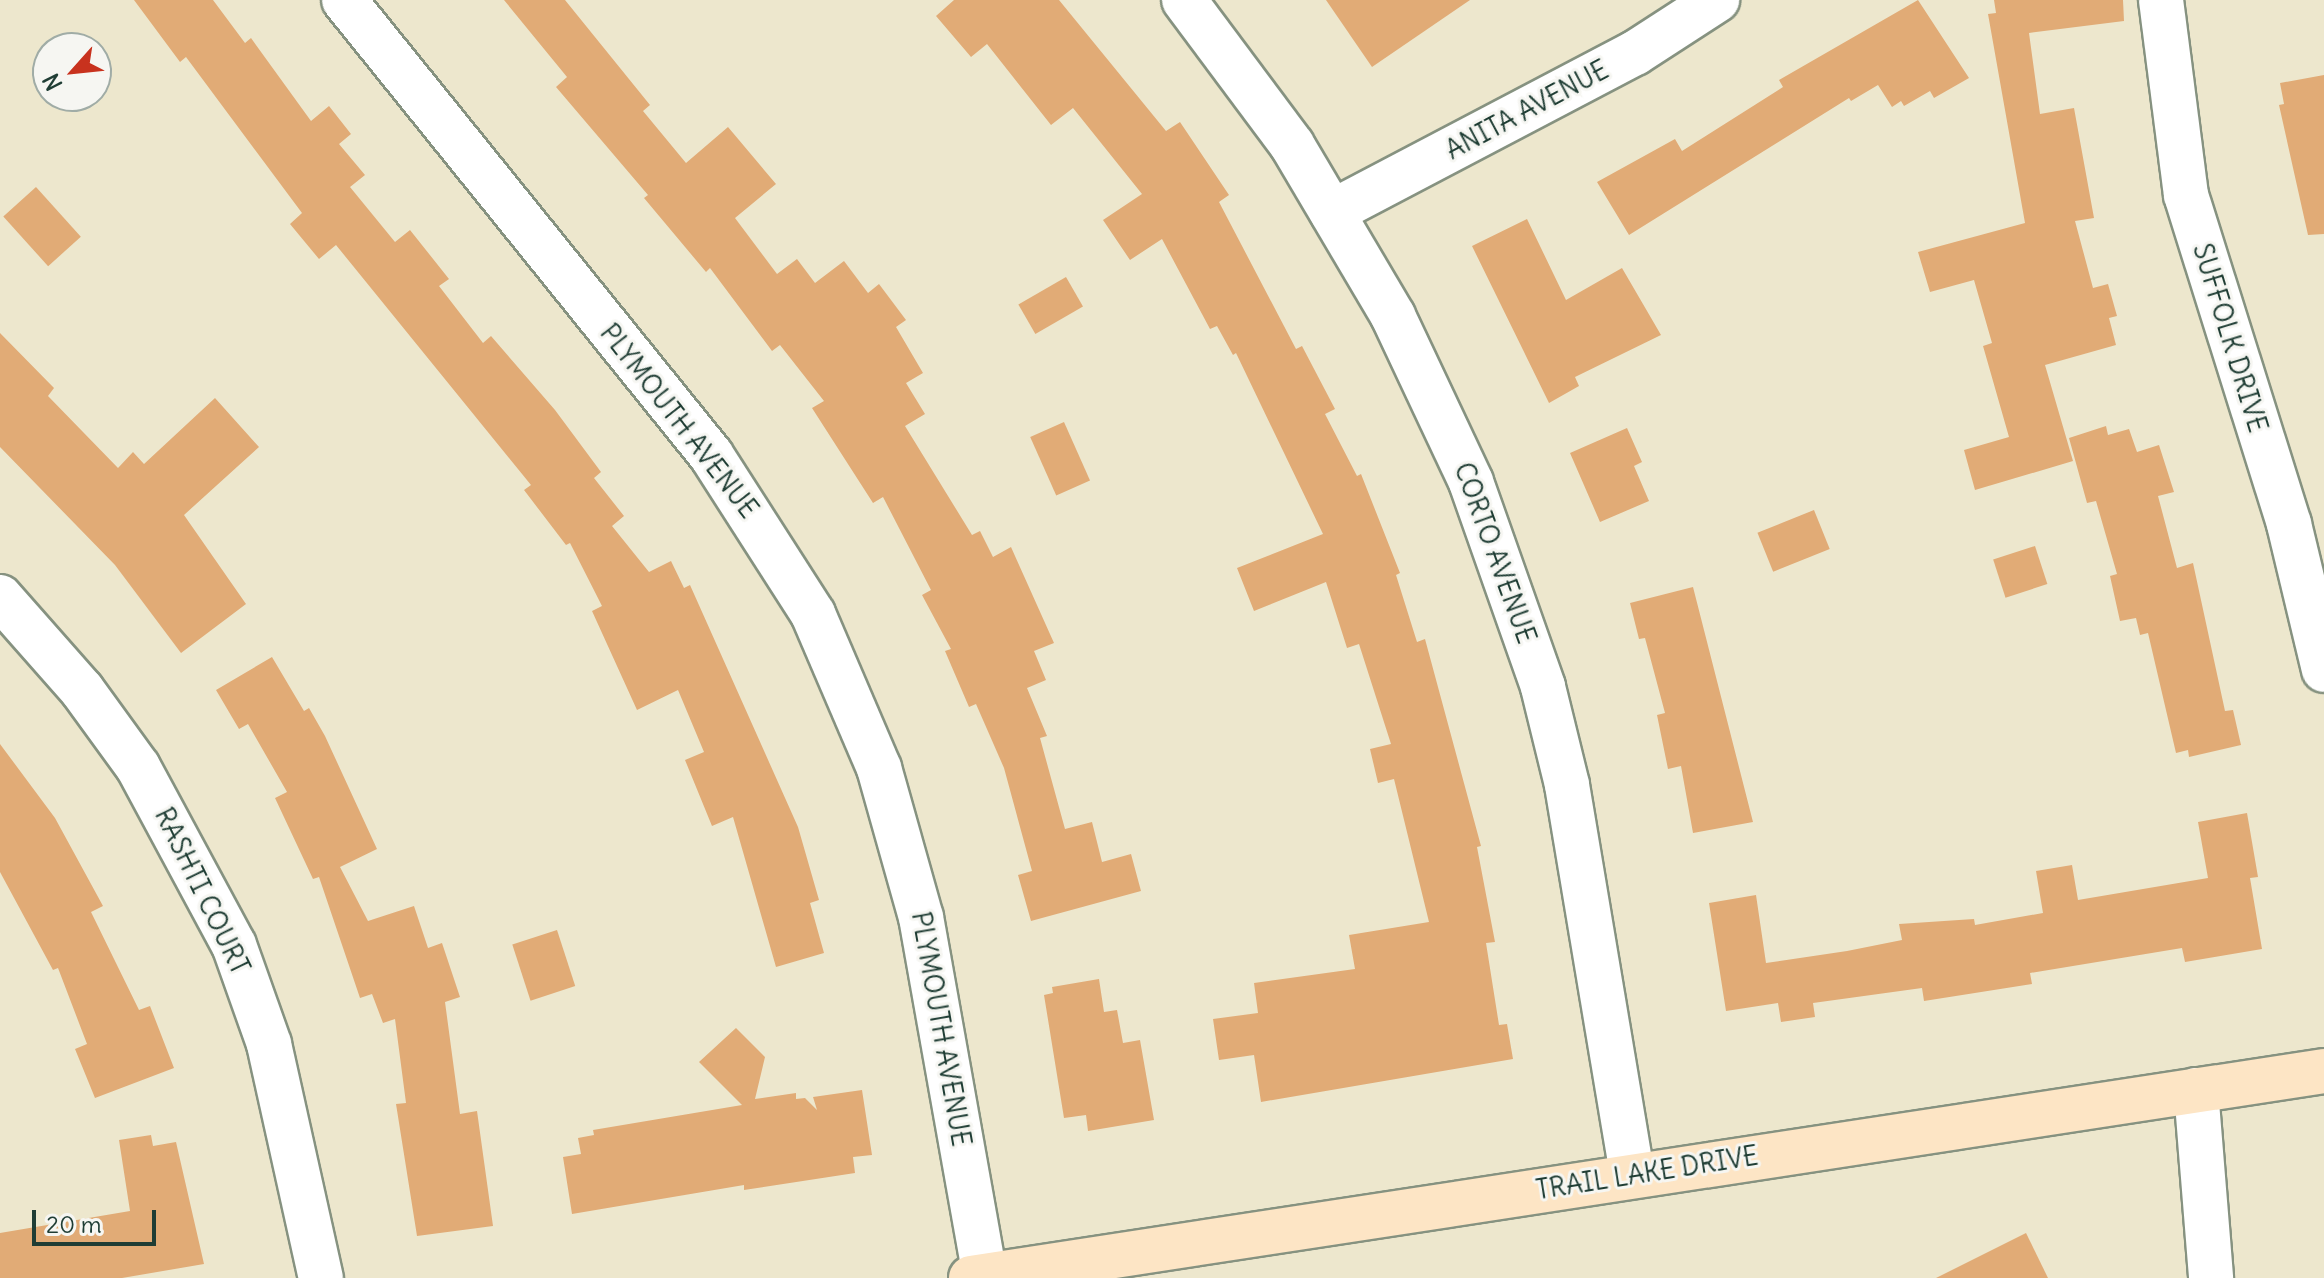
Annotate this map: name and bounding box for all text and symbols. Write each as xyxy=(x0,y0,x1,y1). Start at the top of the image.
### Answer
north arrow xyxy=(32,32,112,112)
street label: ANITA AVENUE xyxy=(1440,54,1614,166)
text: N xyxy=(36,69,68,95)
street label: SUFFOLK DRIVE xyxy=(2186,240,2274,436)
street label: PLYMOUTH AVENUE xyxy=(594,318,764,524)
street label: CORTO AVENUE xyxy=(1448,458,1542,648)
street label: RASHTI COURT xyxy=(148,803,256,979)
street label: PLYMOUTH AVENUE xyxy=(905,909,977,1149)
street label: TRAIL LAKE DRIVE xyxy=(1534,1140,1760,1206)
scale bar xyxy=(36,1194,160,1244)
text: 20 m xyxy=(46,1209,102,1239)

